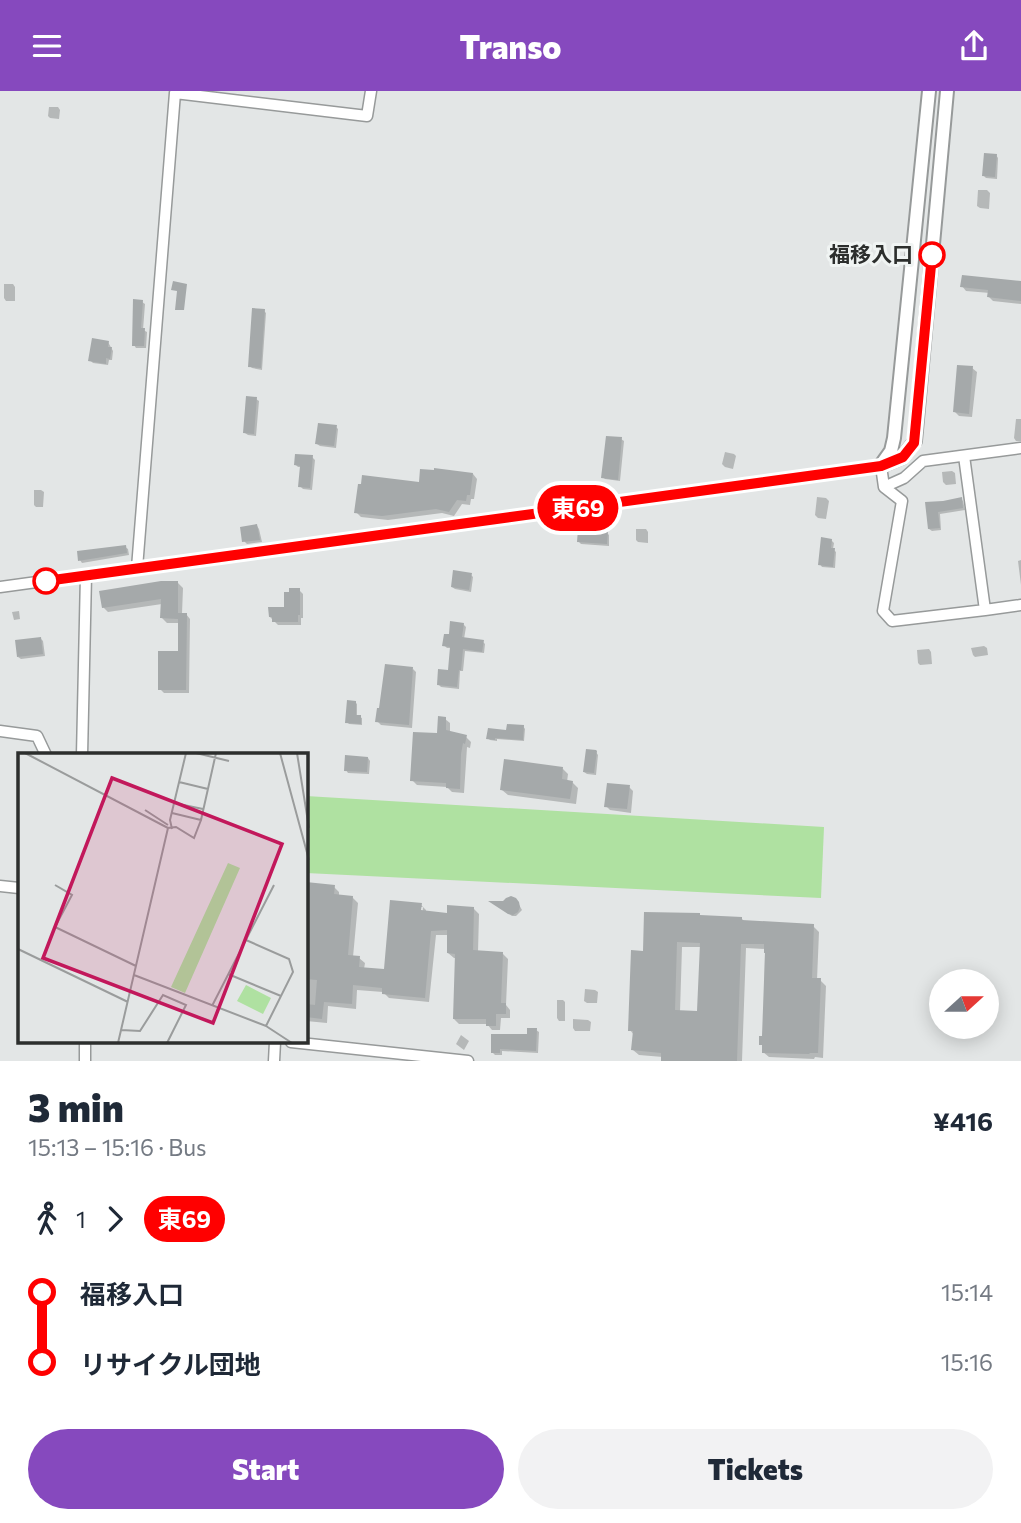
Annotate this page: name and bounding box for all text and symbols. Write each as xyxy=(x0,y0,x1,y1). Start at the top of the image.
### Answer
text: Transo xyxy=(460,26,561,66)
icon: menu xyxy=(28,27,66,65)
icon: share xyxy=(955,27,993,65)
place label: 福移入口 xyxy=(829,241,913,266)
marker: 福移入口 xyxy=(919,242,945,268)
line badge: 東69 xyxy=(538,485,618,531)
text: 東69 xyxy=(551,493,605,522)
unlabelled marker xyxy=(33,568,59,594)
inset map xyxy=(18,753,308,1044)
north arrow xyxy=(929,969,999,1039)
map controls xyxy=(929,969,999,1039)
text: 3 min xyxy=(28,1083,124,1130)
text: ¥416 xyxy=(933,1105,993,1136)
text: 15:13 – 15:16 · Bus xyxy=(28,1133,206,1161)
icon: walk xyxy=(28,1200,66,1238)
icon: forward xyxy=(96,1200,134,1238)
text: 東69 xyxy=(158,1204,211,1233)
text: 1 xyxy=(76,1205,86,1233)
text: 福移入口 xyxy=(80,1278,184,1309)
text: 15:14 xyxy=(941,1278,993,1306)
text: リサイクル団地 xyxy=(80,1348,261,1379)
text: 15:16 xyxy=(941,1348,993,1376)
button: Start xyxy=(28,1429,504,1509)
button: Tickets xyxy=(518,1429,993,1509)

